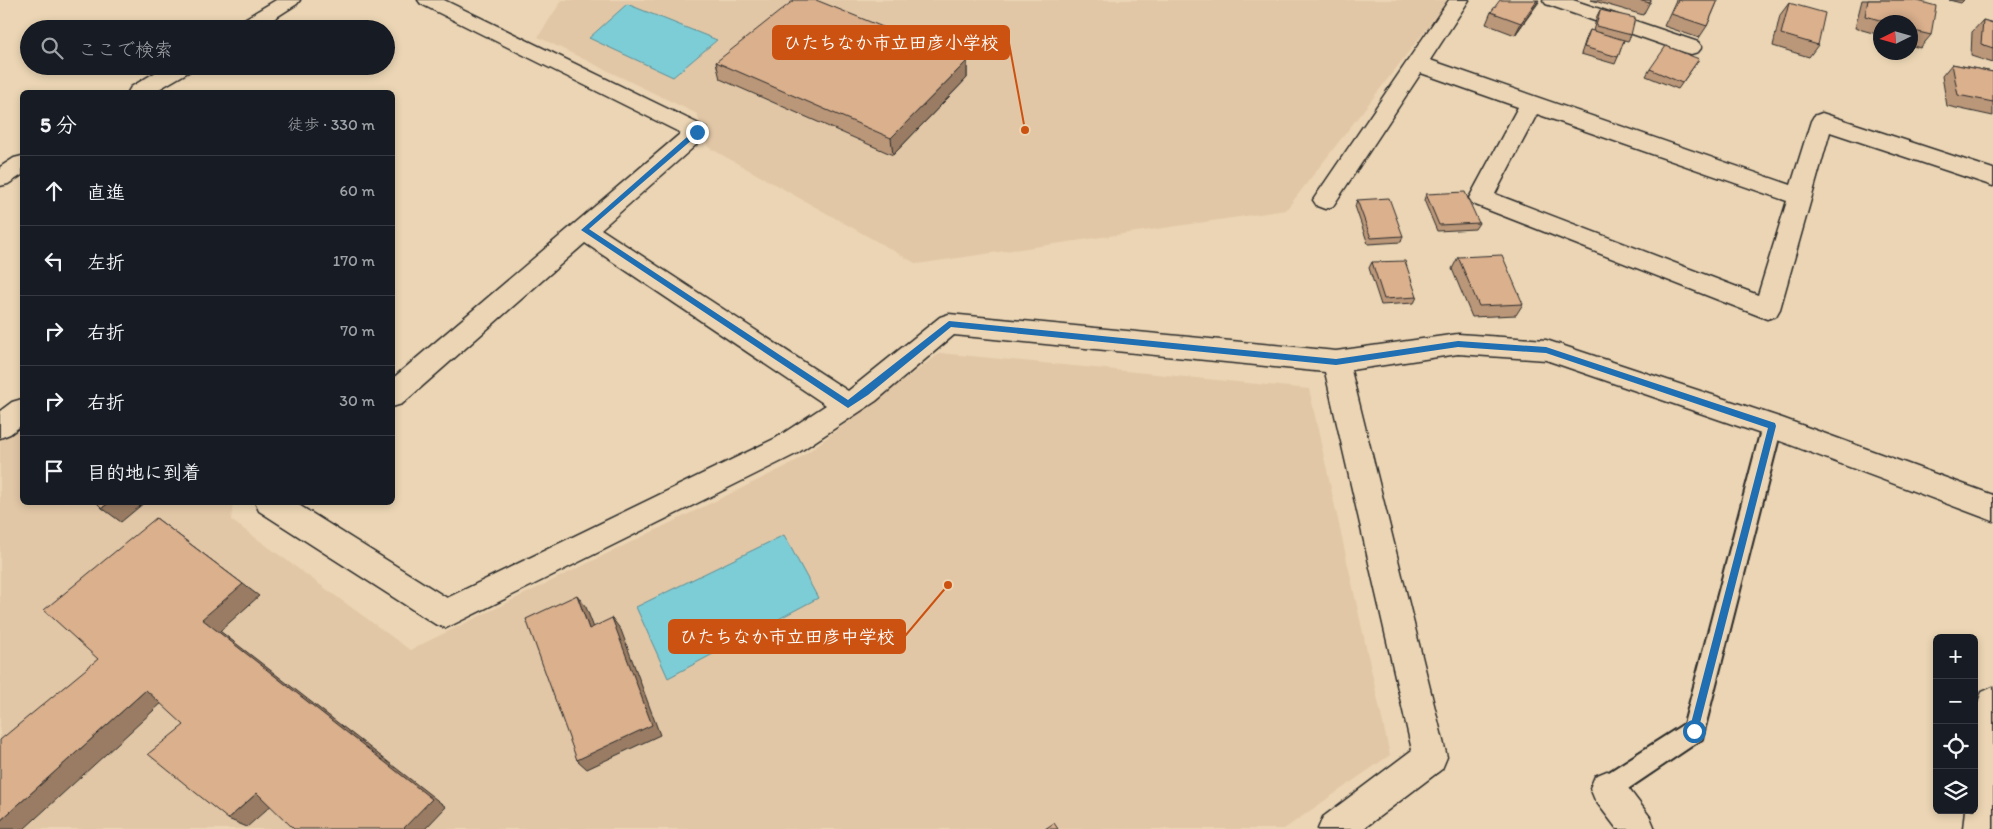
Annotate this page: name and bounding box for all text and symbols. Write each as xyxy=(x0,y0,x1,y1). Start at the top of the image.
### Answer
north arrow xyxy=(1873,15,1918,60)
search box xyxy=(20,20,395,75)
callout: ひたちなか市立田彦小学校 xyxy=(773,26,1009,59)
text: ひたちなか市立田彦小学校 xyxy=(783,32,999,54)
icon: search xyxy=(38,34,66,62)
text: ここで検索 xyxy=(78,38,173,61)
text: 5 分 xyxy=(40,112,77,137)
text: 徒歩 · 330 m xyxy=(288,115,375,134)
route end xyxy=(686,121,709,144)
icon: ahead xyxy=(40,177,68,205)
text: 直進 xyxy=(87,181,125,204)
text: 60 m xyxy=(340,181,375,200)
icon: left xyxy=(40,247,68,275)
text: 左折 xyxy=(87,251,125,274)
text: 170 m xyxy=(333,251,375,270)
icon: right xyxy=(40,317,68,345)
text: 右折 xyxy=(87,321,125,344)
text: 70 m xyxy=(340,321,375,340)
icon: right xyxy=(40,387,68,415)
text: 右折 xyxy=(87,391,125,414)
text: 30 m xyxy=(339,391,375,410)
icon: arrive xyxy=(40,457,68,485)
text: 目的地に到着 xyxy=(87,461,201,484)
callout: ひたちなか市立田彦中学校 xyxy=(669,620,905,653)
text: ひたちなか市立田彦中学校 xyxy=(679,626,895,648)
map controls xyxy=(1933,634,1978,814)
button: + xyxy=(1933,634,1978,679)
button: − xyxy=(1933,679,1978,724)
route start xyxy=(1683,720,1706,743)
button: locate xyxy=(1933,724,1978,769)
button: layers xyxy=(1933,769,1978,814)

